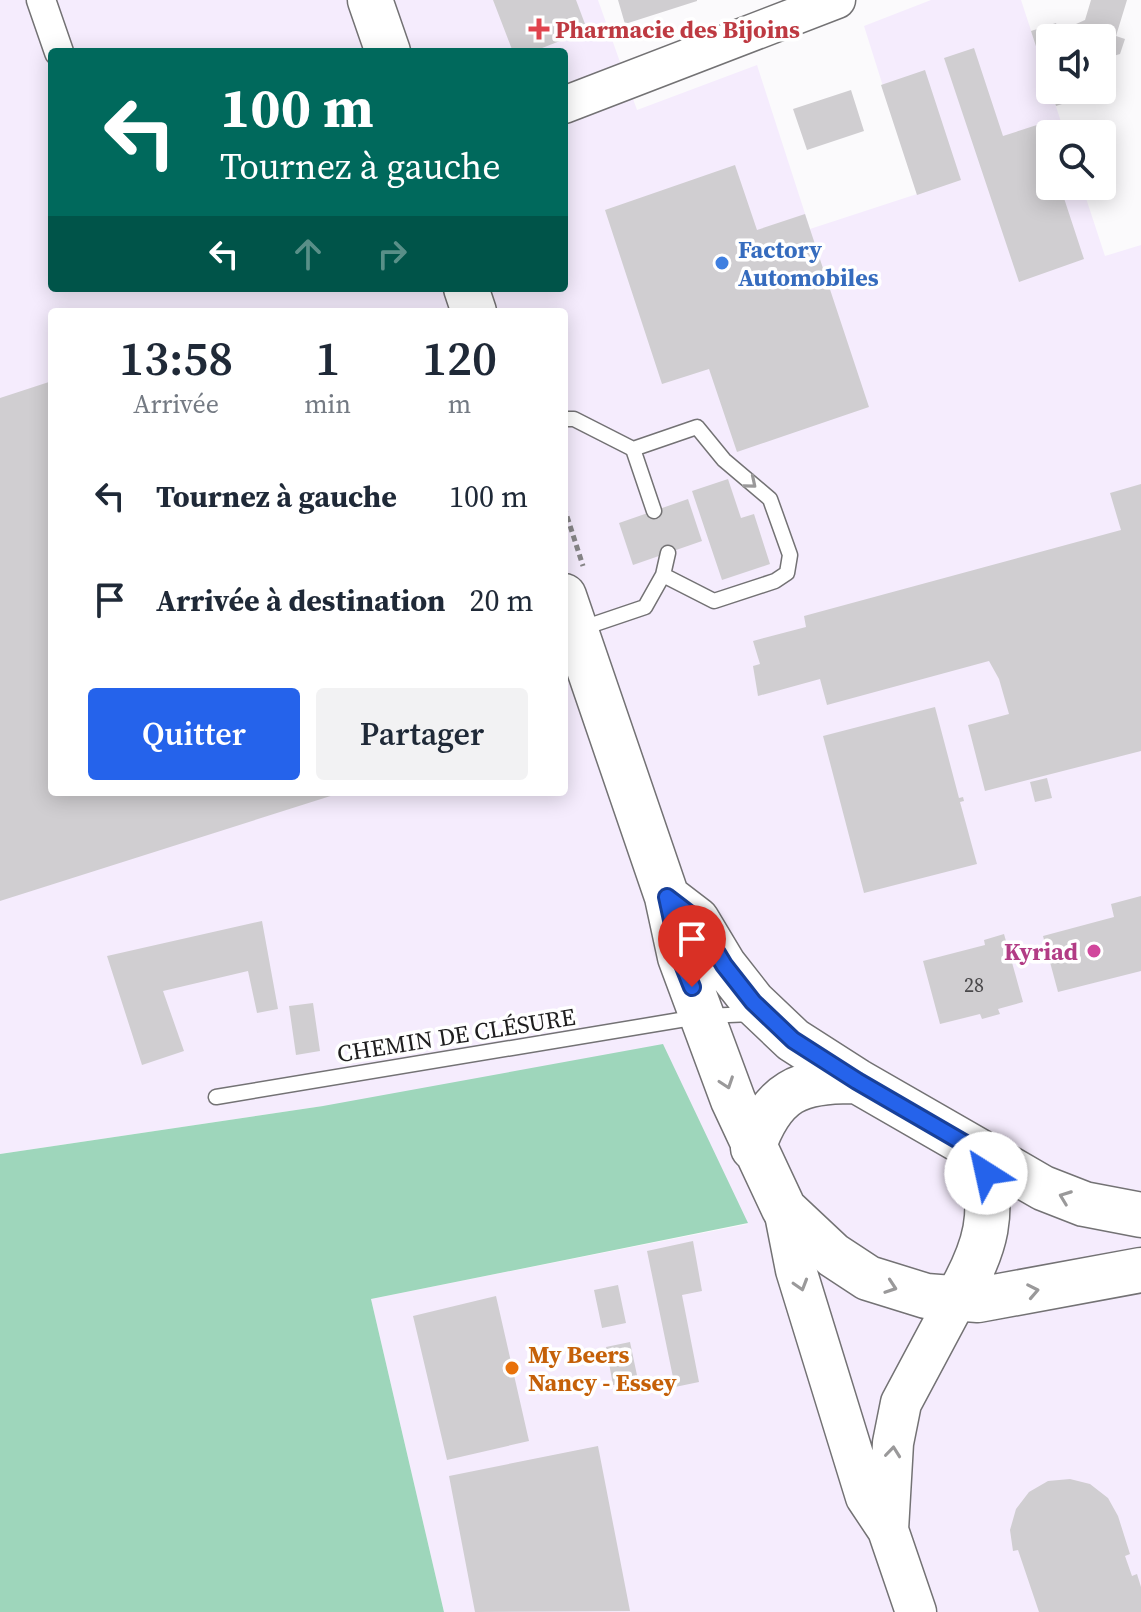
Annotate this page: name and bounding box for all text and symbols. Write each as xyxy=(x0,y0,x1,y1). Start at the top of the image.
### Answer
place label: Pharmacie des Bijoins xyxy=(555,13,800,46)
marker: Pharmacie des Bijoins xyxy=(530,20,548,38)
map controls xyxy=(1036,24,1116,200)
button: sound xyxy=(1036,24,1116,104)
text: 100 m xyxy=(220,69,374,146)
icon: left xyxy=(88,80,192,184)
button: search xyxy=(1036,120,1116,200)
text: Tournez à gauche xyxy=(220,142,501,191)
icon: left xyxy=(202,232,246,276)
icon: ahead xyxy=(286,232,330,276)
icon: right xyxy=(370,232,414,276)
place label: Factory Automobiles xyxy=(738,233,879,294)
marker: Factory Automobiles xyxy=(713,254,731,272)
text: 13:58 xyxy=(119,325,233,391)
text: 1 xyxy=(315,325,340,391)
text: 120 xyxy=(422,325,497,391)
text: Arrivée xyxy=(133,386,219,422)
text: min xyxy=(304,386,351,422)
text: m xyxy=(448,386,471,422)
one-way arrow xyxy=(742,473,757,488)
icon: left xyxy=(88,474,132,518)
text: Tournez à gauche xyxy=(156,476,397,517)
text: 100 m xyxy=(449,476,528,517)
icon: arrive xyxy=(88,578,132,622)
text: Arrivée à destination xyxy=(156,580,446,621)
text: 20 m xyxy=(470,580,534,621)
button: Quitter xyxy=(88,688,300,780)
button: Partager xyxy=(316,688,528,780)
pin xyxy=(658,905,726,987)
icon: arrive xyxy=(670,917,714,961)
place label: Kyriad xyxy=(1004,935,1078,968)
marker: Kyriad xyxy=(1085,942,1103,960)
house number: 28 xyxy=(964,971,984,999)
street label: CHEMIN DE CLÉSURE xyxy=(335,1000,577,1070)
one-way arrow xyxy=(717,1075,733,1089)
position arrow xyxy=(944,1131,1028,1215)
one-way arrow xyxy=(1059,1190,1073,1207)
one-way arrow xyxy=(883,1277,897,1293)
one-way arrow xyxy=(792,1278,808,1291)
one-way arrow xyxy=(1026,1284,1040,1301)
place label: My Beers Nancy - Essey xyxy=(528,1338,677,1399)
marker: My Beers Nancy - Essey xyxy=(503,1359,521,1377)
one-way arrow xyxy=(884,1445,901,1458)

